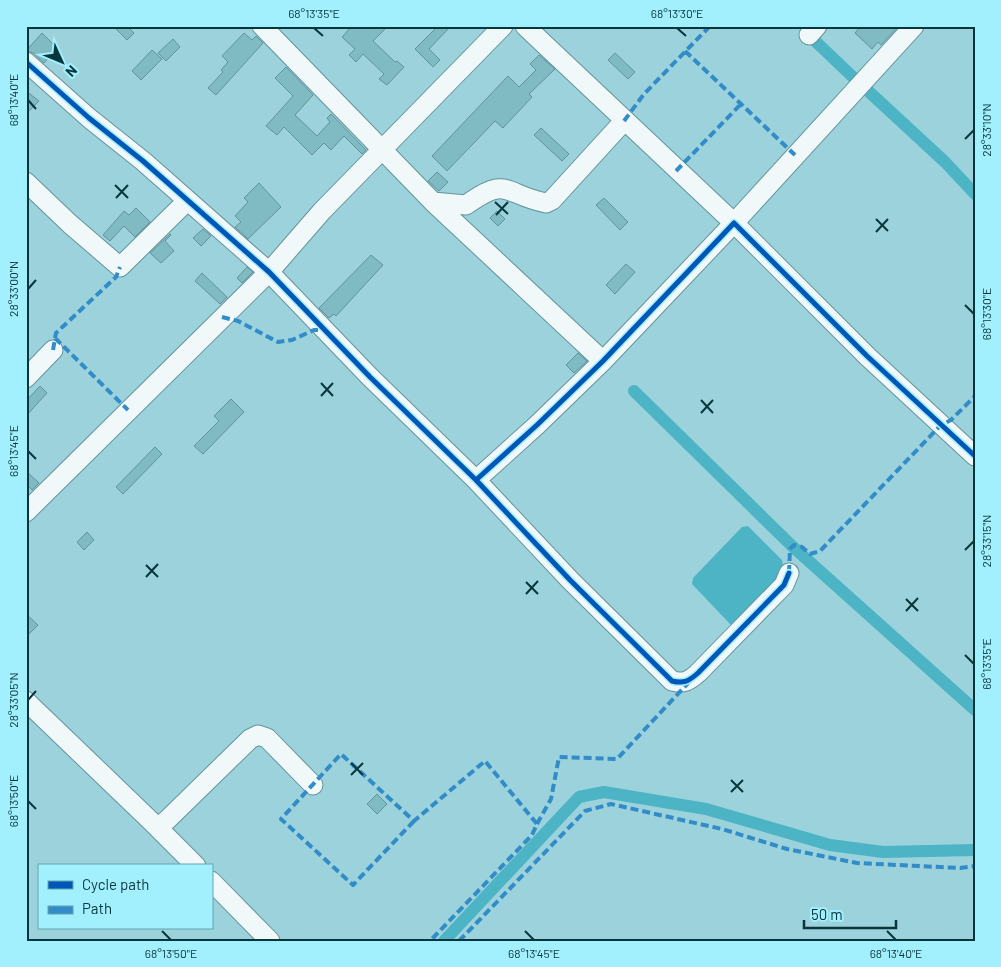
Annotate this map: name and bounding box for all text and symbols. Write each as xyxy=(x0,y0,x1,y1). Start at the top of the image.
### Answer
text: 68°13'35"E xyxy=(288,6,340,20)
text: 68°13'30"E xyxy=(651,6,703,20)
north arrow xyxy=(38,38,88,88)
text: N xyxy=(62,62,81,81)
text: 68°13'40"E xyxy=(6,74,20,126)
text: 28°33'10"N xyxy=(979,103,993,157)
text: 28°33'00"N xyxy=(6,261,20,317)
text: 68°13'30"E xyxy=(979,288,993,340)
text: 68°13'45"E xyxy=(6,425,20,477)
text: 28°33'15"N xyxy=(979,515,993,567)
text: 68°13'35"E xyxy=(979,638,993,690)
text: 28°33'05"N xyxy=(6,672,20,728)
text: 68°13'50"E xyxy=(6,775,20,827)
legend xyxy=(38,864,212,930)
text: Cycle path xyxy=(82,875,149,893)
scale bar xyxy=(804,897,896,929)
text: Path xyxy=(82,899,112,917)
text: 50 m xyxy=(811,905,843,923)
text: 68°13'50"E xyxy=(145,946,197,960)
text: 68°13'45"E xyxy=(508,946,560,960)
text: 68°13'40"E xyxy=(870,946,922,960)

